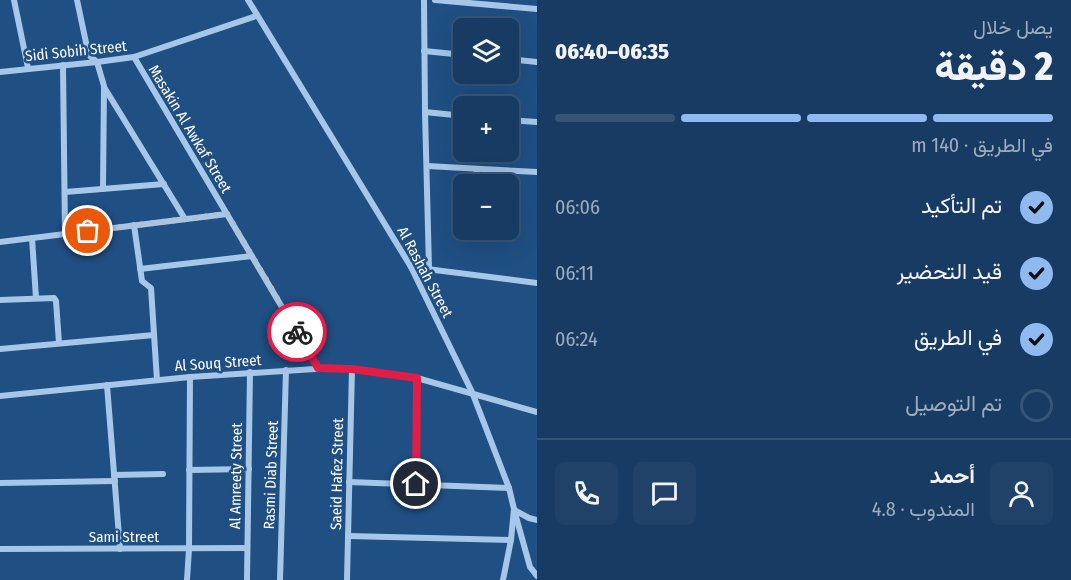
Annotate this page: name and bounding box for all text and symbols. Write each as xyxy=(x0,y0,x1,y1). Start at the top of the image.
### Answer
text: يصل خلال xyxy=(973,15,1053,39)
map controls xyxy=(453,18,519,240)
button: layers xyxy=(453,18,519,84)
street label: Sidi Sobih Street xyxy=(24,37,128,65)
text: 06:35–06:40 xyxy=(555,38,669,65)
text: 2 دقيقة xyxy=(934,44,1053,90)
street label: Masakin Al Awkaf Street xyxy=(145,62,235,196)
button: + xyxy=(453,96,519,162)
text: في الطريق · 140 m xyxy=(911,133,1053,157)
button: − xyxy=(453,174,519,240)
icon: check xyxy=(1020,191,1053,224)
text: تم التأكيد xyxy=(921,192,1002,219)
text: 06:06 xyxy=(555,195,600,219)
pin xyxy=(62,205,113,256)
icon: bag xyxy=(71,214,104,247)
street label: Al Rashah Street xyxy=(393,223,457,321)
icon: check xyxy=(1020,257,1053,290)
text: قيد التحضير xyxy=(897,258,1002,285)
text: 06:11 xyxy=(555,261,594,285)
courier xyxy=(267,302,327,362)
icon: bike xyxy=(281,316,314,349)
icon: check xyxy=(1020,323,1053,356)
text: في الطريق xyxy=(914,324,1002,351)
text: 06:24 xyxy=(555,327,598,351)
street label: Al Souq Street xyxy=(174,351,262,375)
text: تم التوصيل xyxy=(905,390,1002,417)
street label: Saeid Hafez Street xyxy=(327,418,347,530)
street label: Rasmi Diab Street xyxy=(260,420,282,530)
street label: Al Amreety Street xyxy=(226,423,246,529)
pin xyxy=(390,458,441,509)
button: phone xyxy=(555,462,618,525)
button: chat xyxy=(633,462,696,525)
text: أحمد xyxy=(930,462,975,489)
button: person xyxy=(990,462,1053,525)
icon: home xyxy=(399,467,432,500)
text: المندوب · 4.8 xyxy=(872,497,975,521)
street label: Sami Street xyxy=(89,528,159,546)

